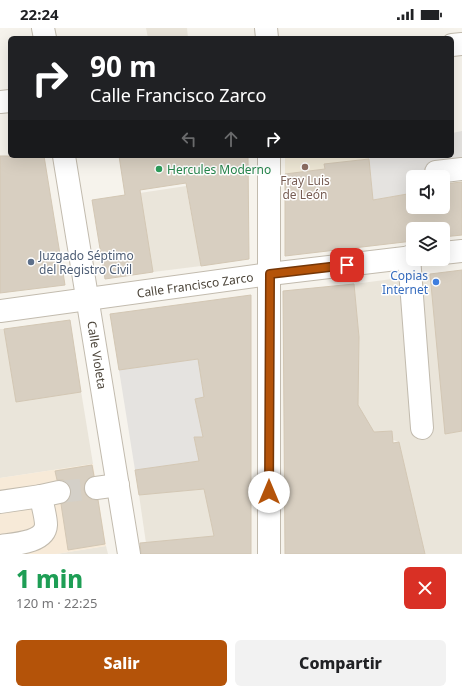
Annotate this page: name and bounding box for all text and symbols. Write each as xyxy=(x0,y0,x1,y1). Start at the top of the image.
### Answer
text: 22:24 xyxy=(20,4,59,24)
text: 90 m xyxy=(90,47,157,85)
icon: right xyxy=(24,52,76,104)
text: Calle Francisco Zarco xyxy=(90,83,266,107)
icon: left xyxy=(178,128,200,150)
icon: ahead xyxy=(220,128,242,150)
icon: right xyxy=(262,128,284,150)
place label: Hercules Moderno xyxy=(167,161,271,178)
marker: Fray Luis de León xyxy=(300,162,310,172)
marker: Hercules Moderno xyxy=(154,164,164,174)
map controls xyxy=(406,170,450,266)
button: sound xyxy=(406,170,450,214)
place label: Fray Luis de León xyxy=(280,172,330,203)
button: layers xyxy=(406,222,450,266)
place label: Juzgado Séptimo del Registro Civil xyxy=(38,247,134,278)
pin xyxy=(330,248,364,282)
icon: arrive xyxy=(336,254,358,276)
marker: Juzgado Séptimo del Registro Civil xyxy=(26,257,36,267)
place label: Copias Internet xyxy=(382,267,429,298)
street label: Calle Francisco Zarco xyxy=(136,268,254,302)
marker: Copias Internet xyxy=(431,277,441,287)
street label: Calle Violeta xyxy=(83,320,111,390)
position arrow xyxy=(248,471,290,513)
text: 1 min xyxy=(16,562,83,595)
button: close xyxy=(404,567,446,609)
text: 120 m · 22:25 xyxy=(16,594,97,612)
button: Salir xyxy=(16,640,227,686)
button: Compartir xyxy=(235,640,446,686)

